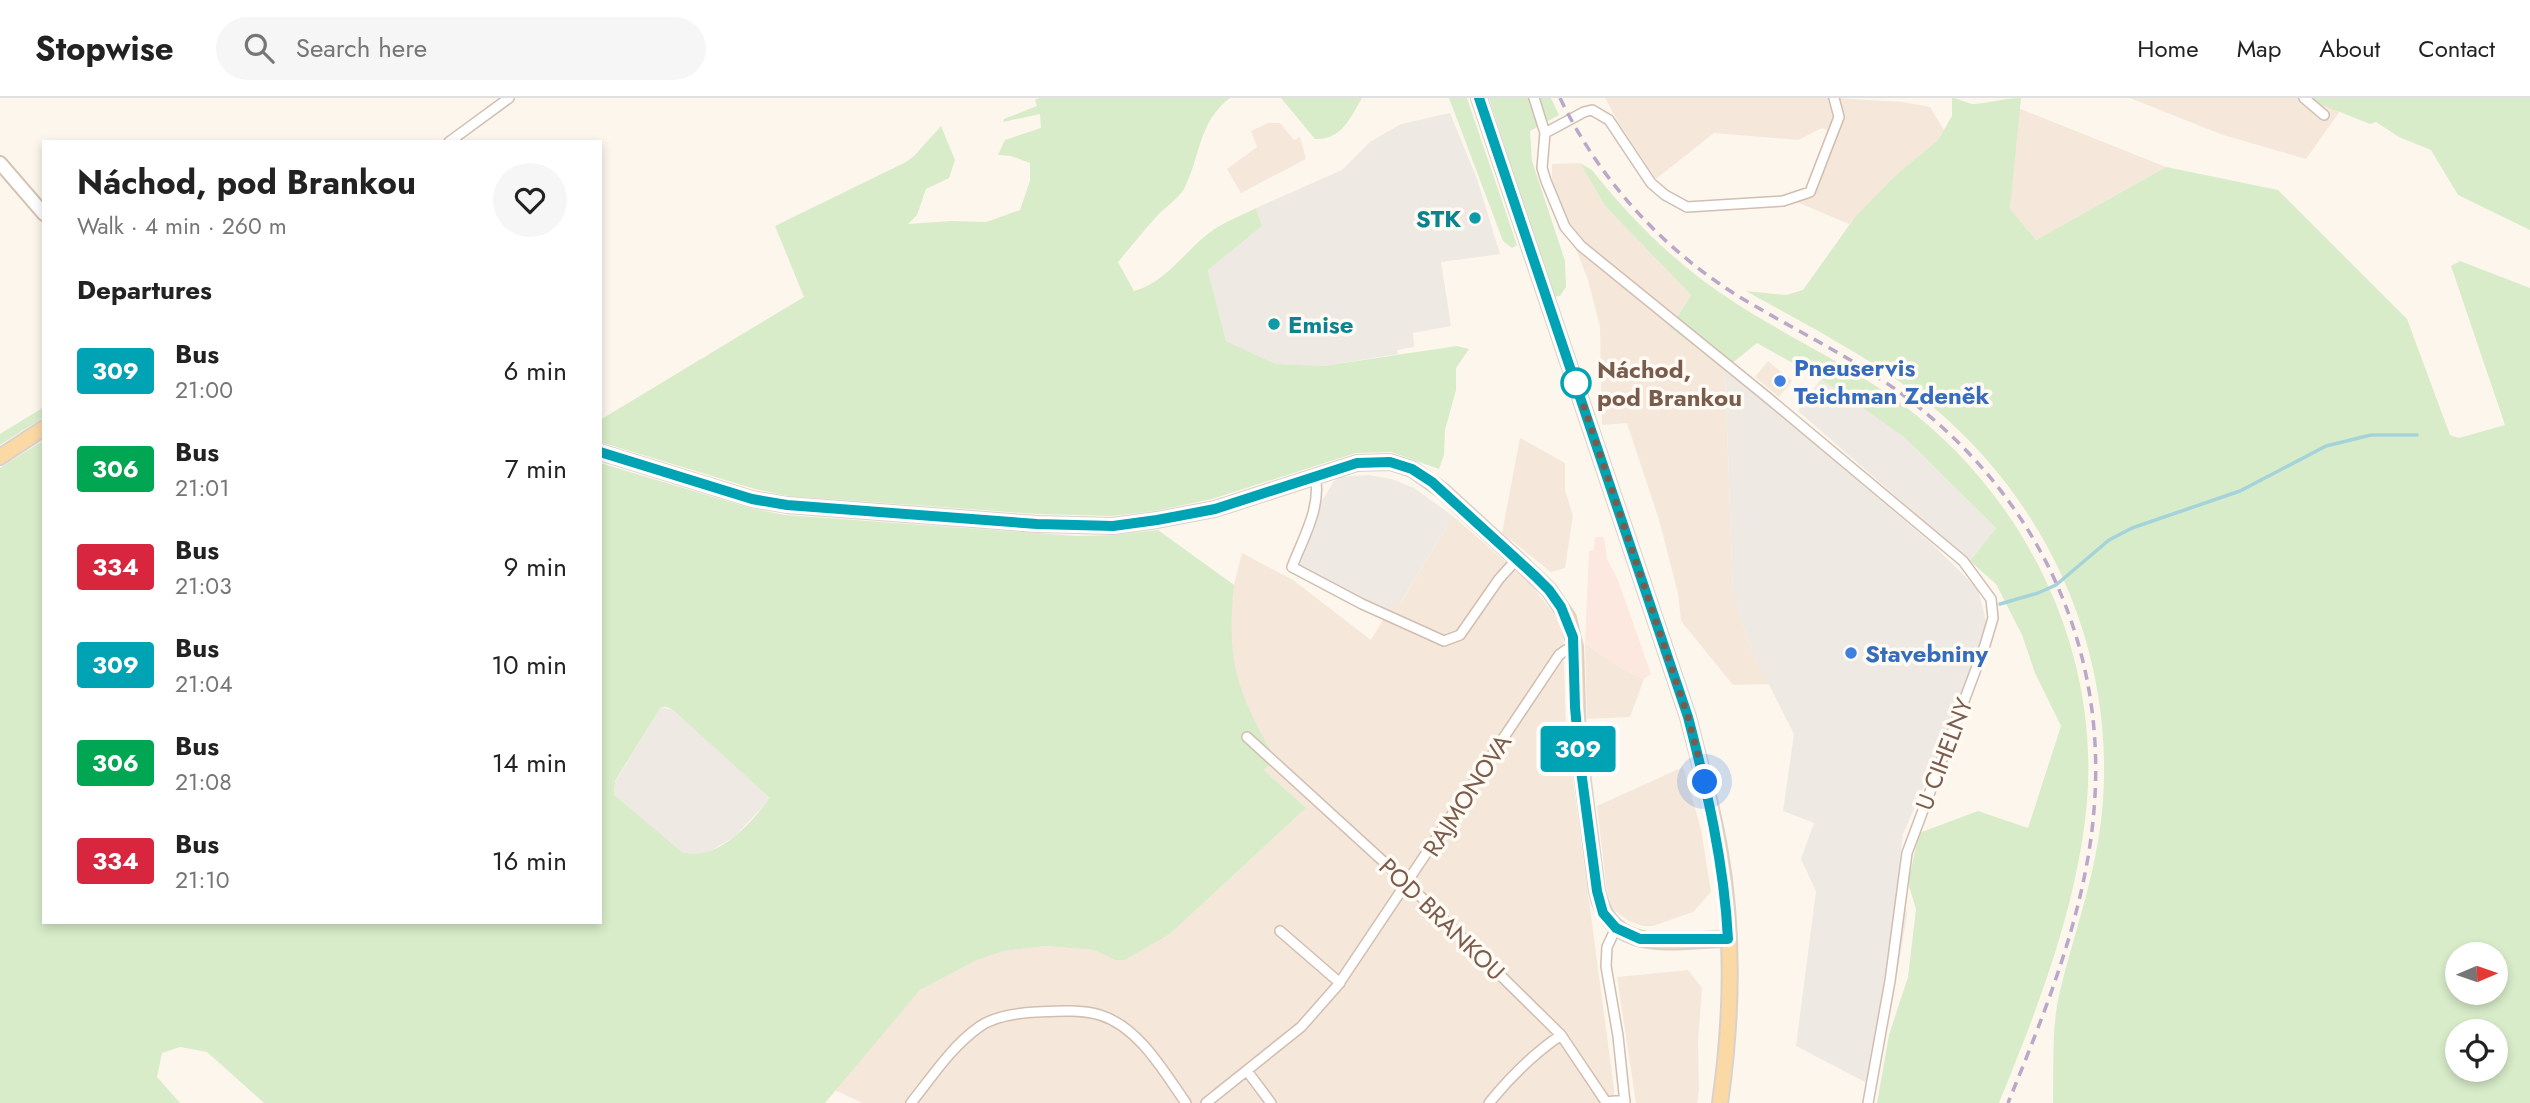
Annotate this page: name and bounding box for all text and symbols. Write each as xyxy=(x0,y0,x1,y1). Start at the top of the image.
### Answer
search box xyxy=(216,17,706,80)
text: Stopwise xyxy=(35,25,174,72)
icon: search xyxy=(240,29,278,67)
text: Search here xyxy=(296,29,427,67)
text: Home xyxy=(2137,31,2199,66)
text: Map xyxy=(2237,31,2281,66)
text: About xyxy=(2319,31,2380,66)
text: Contact xyxy=(2418,31,2495,66)
text: Náchod, pod Brankou xyxy=(77,159,416,206)
button: heart xyxy=(493,163,567,237)
place label: STK xyxy=(1416,201,1461,236)
text: Walk · 4 min · 260 m xyxy=(77,209,287,243)
marker: STK xyxy=(1467,210,1483,226)
text: Departures xyxy=(77,271,212,309)
place label: Emise xyxy=(1288,307,1353,342)
marker: Emise xyxy=(1266,316,1282,332)
text: Bus xyxy=(175,335,219,373)
place label: Pneuservis Teichman Zdeněk xyxy=(1794,350,1990,413)
text: 6 min xyxy=(504,352,567,390)
place label: Náchod, pod Brankou xyxy=(1597,352,1742,415)
text: 309 xyxy=(92,353,139,388)
marker: Náchod, pod Brankou xyxy=(1561,368,1591,398)
text: 21:00 xyxy=(175,373,233,407)
marker: Pneuservis Teichman Zdeněk xyxy=(1772,373,1788,389)
text: Bus xyxy=(175,433,219,471)
text: 7 min xyxy=(505,450,567,488)
text: 306 xyxy=(92,451,139,486)
text: 21:01 xyxy=(175,471,230,505)
text: Bus xyxy=(175,531,219,569)
text: 9 min xyxy=(504,548,567,586)
text: 334 xyxy=(92,549,139,584)
text: 21:03 xyxy=(175,569,232,603)
text: Bus xyxy=(175,629,219,667)
place label: Stavebniny xyxy=(1865,636,1988,671)
marker: Stavebniny xyxy=(1843,645,1859,661)
text: 10 min xyxy=(491,646,567,684)
text: 309 xyxy=(92,647,139,682)
text: 21:04 xyxy=(175,667,233,701)
street label: U CIHELNY xyxy=(1907,692,1982,815)
line badge: 309 xyxy=(1538,726,1618,772)
text: Bus xyxy=(175,727,219,765)
street label: RAJMONOVA xyxy=(1414,727,1520,863)
text: 309 xyxy=(1555,731,1601,766)
text: 14 min xyxy=(492,744,567,782)
text: 306 xyxy=(92,745,139,780)
your location xyxy=(1687,764,1722,799)
text: 21:08 xyxy=(175,765,232,799)
text: Bus xyxy=(175,825,219,863)
text: 16 min xyxy=(492,842,567,880)
text: 334 xyxy=(92,843,139,878)
street label: POD BRANKOU xyxy=(1371,850,1513,988)
text: 21:10 xyxy=(175,863,230,897)
north arrow xyxy=(2445,942,2508,1004)
map controls xyxy=(2445,942,2508,1082)
button: locate xyxy=(2445,1019,2508,1082)

